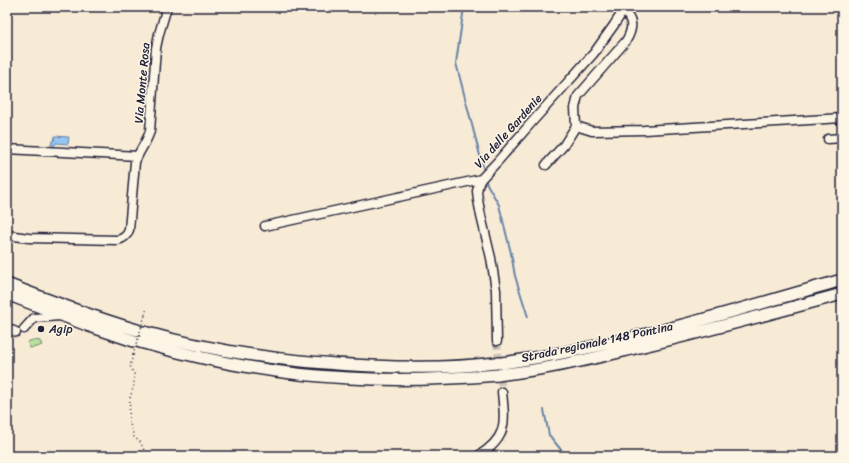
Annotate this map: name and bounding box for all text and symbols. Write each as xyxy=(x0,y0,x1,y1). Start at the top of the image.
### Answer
street label: Via Monte Rosa xyxy=(128,42,156,124)
street label: Via delle Gardenie xyxy=(468,89,548,173)
street label: Strada regionale 148 Pontina xyxy=(519,315,675,369)
place label: Agip xyxy=(48,318,73,340)
marker: Agip xyxy=(36,324,46,334)

